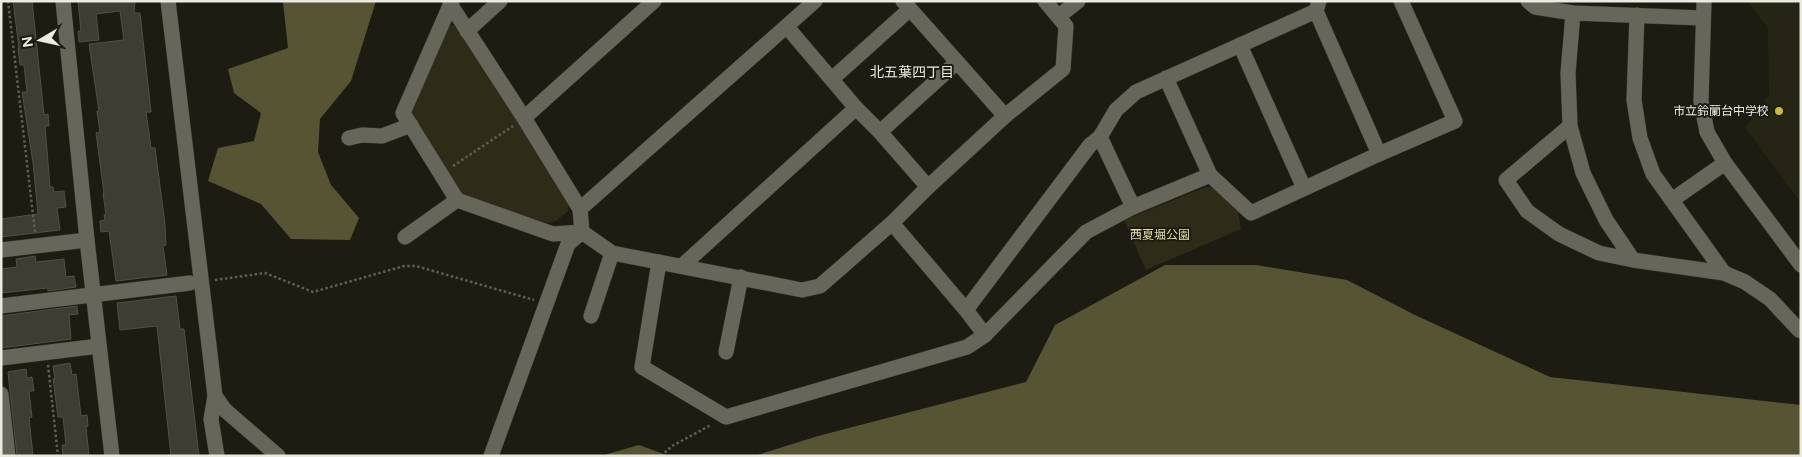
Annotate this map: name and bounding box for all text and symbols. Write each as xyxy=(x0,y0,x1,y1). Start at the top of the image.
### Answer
north arrow xyxy=(15,15,65,65)
text: N xyxy=(18,35,37,49)
district label: 北五葉四丁目 xyxy=(870,64,954,81)
place label: 市立鈴蘭台中学校 xyxy=(1673,104,1769,118)
marker: 市立鈴蘭台中学校 xyxy=(1773,105,1785,117)
park label: 西夏堀公園 xyxy=(1130,228,1190,242)

